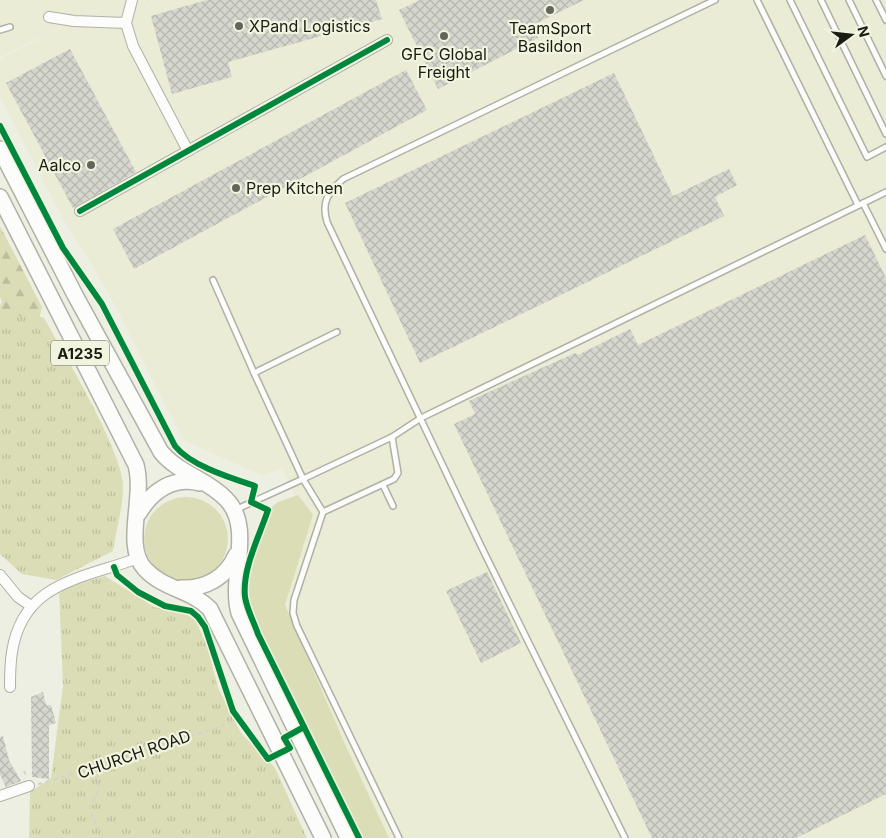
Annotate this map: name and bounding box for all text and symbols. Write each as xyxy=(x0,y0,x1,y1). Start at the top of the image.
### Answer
marker: TeamSport Basildon xyxy=(544,4,556,16)
north arrow xyxy=(826,10,876,60)
place label: XPand Logistics xyxy=(249,16,370,36)
place label: TeamSport Basildon xyxy=(509,18,591,56)
marker: XPand Logistics xyxy=(233,20,245,32)
text: N xyxy=(854,24,874,39)
marker: GFC Global Freight xyxy=(438,30,450,42)
place label: GFC Global Freight xyxy=(401,44,487,82)
place label: Aalco xyxy=(38,155,81,175)
marker: Aalco xyxy=(85,159,97,171)
place label: Prep Kitchen xyxy=(246,178,343,198)
marker: Prep Kitchen xyxy=(230,182,242,194)
road number: A1235 xyxy=(51,340,109,366)
street label: CHURCH ROAD xyxy=(75,725,193,783)

